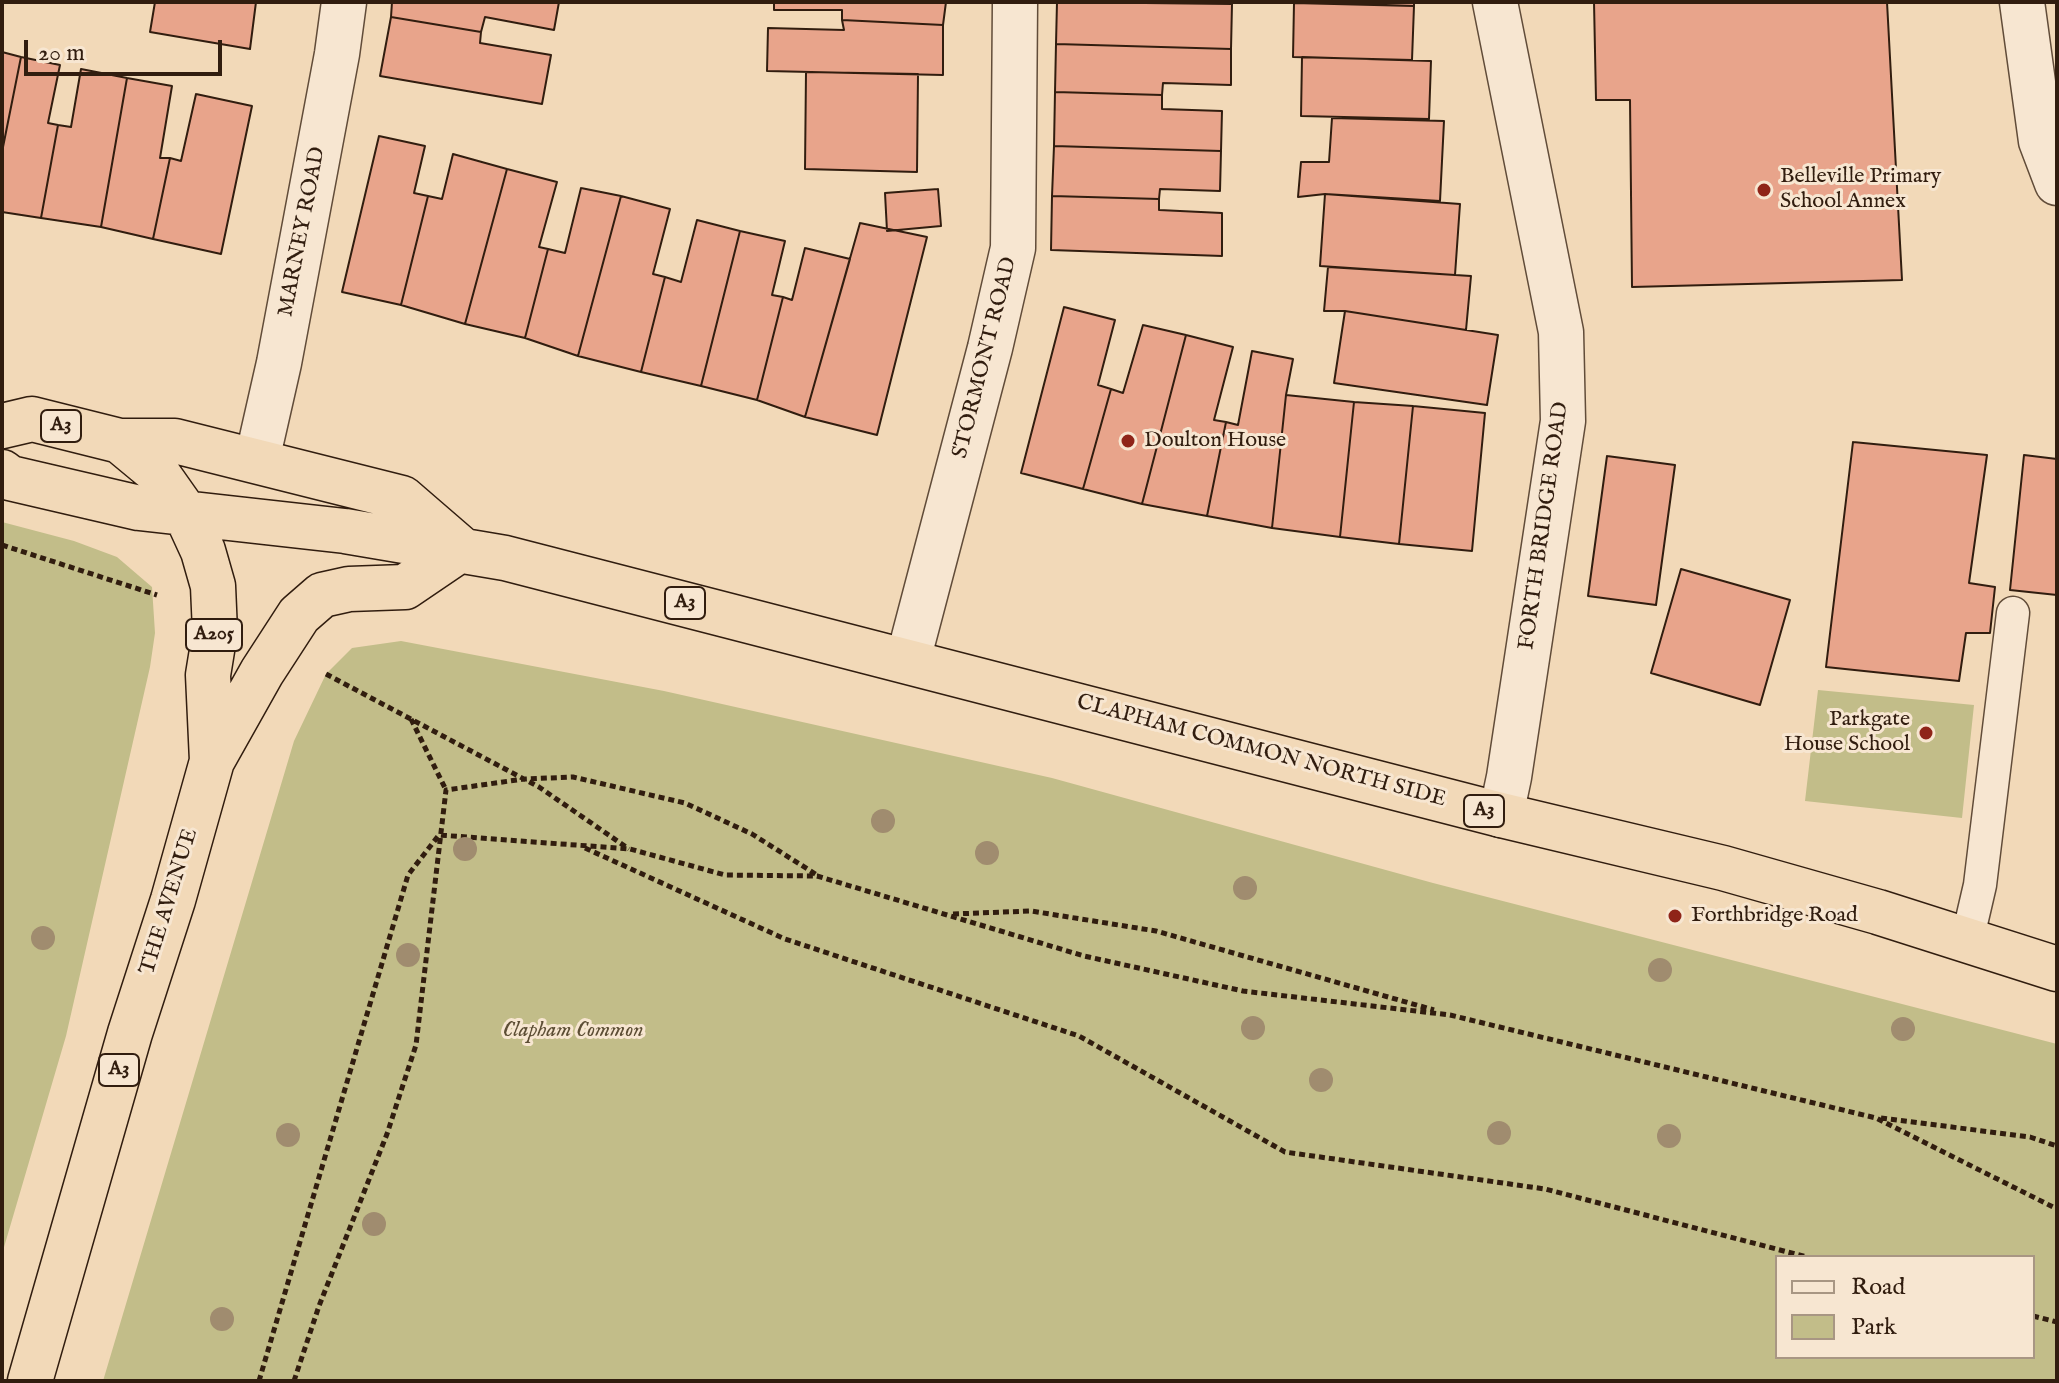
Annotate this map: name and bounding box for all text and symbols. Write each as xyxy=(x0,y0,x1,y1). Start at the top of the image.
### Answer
scale bar xyxy=(28,24,226,74)
text: 20 m xyxy=(38,38,85,69)
street label: MARNEY ROAD xyxy=(274,145,332,319)
place label: Belleville Primary School Annex xyxy=(1780,164,1941,216)
marker: Belleville Primary School Annex xyxy=(1755,181,1773,199)
street label: STORMONT ROAD xyxy=(948,255,1024,461)
street label: FORTH BRIDGE ROAD xyxy=(1515,400,1575,652)
road number: A3 xyxy=(41,410,81,442)
place label: Doulton House xyxy=(1144,428,1286,454)
marker: Doulton House xyxy=(1119,432,1137,450)
road number: A3 xyxy=(665,587,705,619)
road number: A205 xyxy=(186,619,242,651)
street label: CLAPHAM COMMON NORTH SIDE xyxy=(1074,690,1448,814)
place label: Parkgate House School xyxy=(1784,707,1910,758)
marker: Parkgate House School xyxy=(1917,724,1935,742)
road number: A3 xyxy=(1464,795,1504,827)
street label: THE AVENUE xyxy=(135,826,205,978)
place label: Forthbridge Road xyxy=(1691,903,1858,929)
marker: Forthbridge Road xyxy=(1666,907,1684,925)
park label: Clapham Common xyxy=(503,1018,643,1044)
road number: A3 xyxy=(99,1054,139,1086)
legend xyxy=(1775,1255,2035,1359)
text: Road xyxy=(1851,1272,1905,1303)
text: Park xyxy=(1851,1312,1897,1343)

